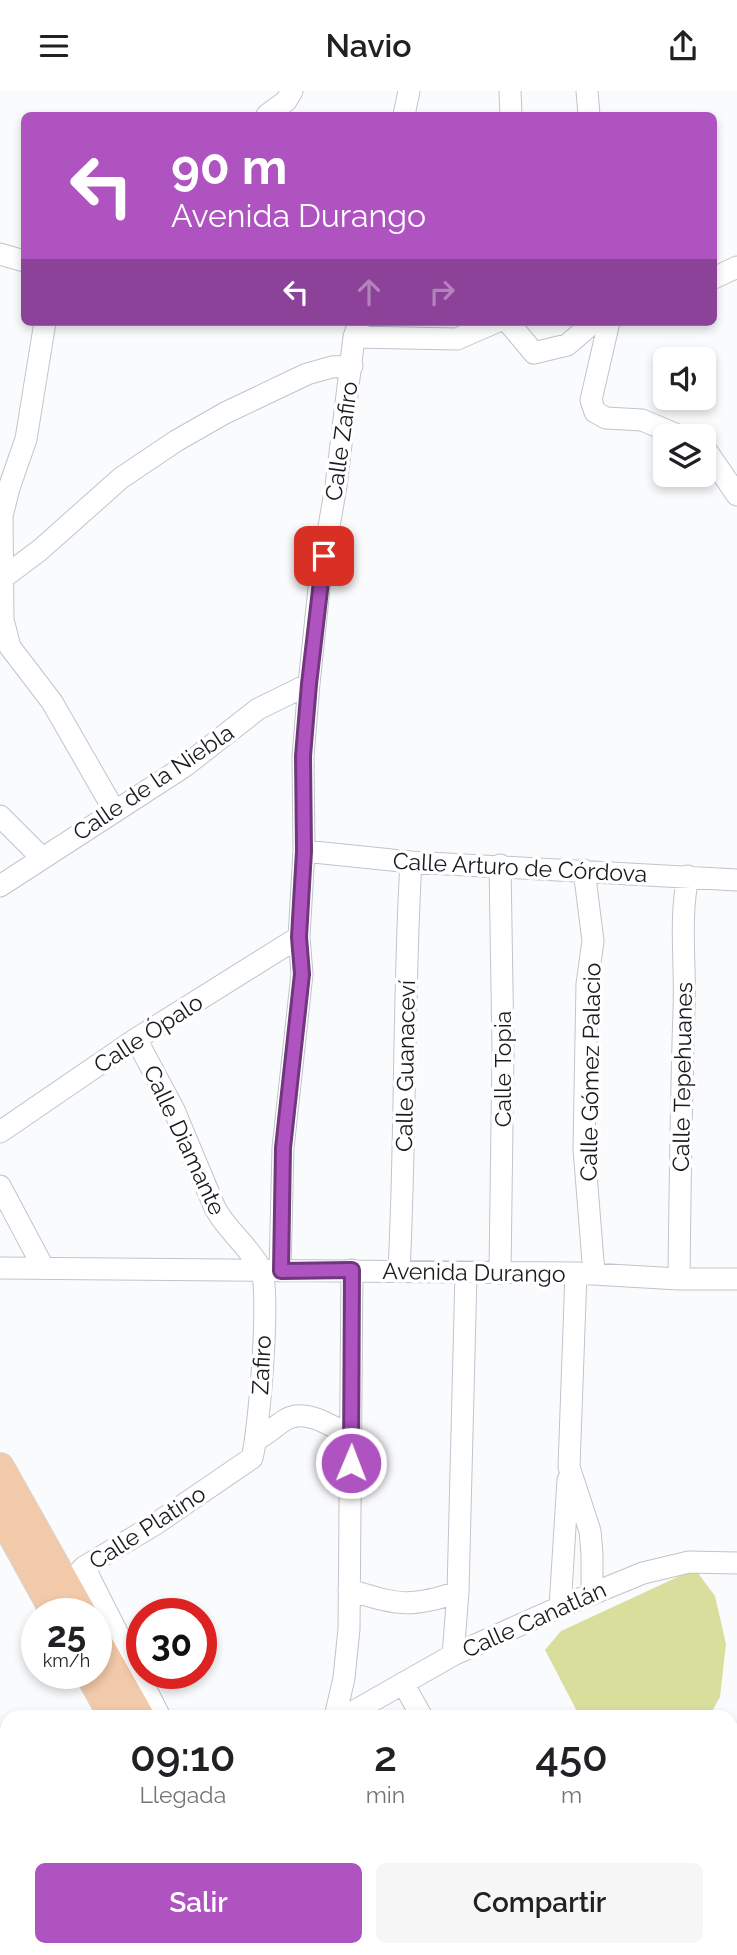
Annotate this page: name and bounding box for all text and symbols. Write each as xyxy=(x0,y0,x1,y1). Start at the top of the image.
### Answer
icon: menu xyxy=(35,27,73,65)
text: Navio xyxy=(325,27,412,64)
icon: share xyxy=(664,27,702,65)
text: 90 m xyxy=(171,138,287,195)
icon: left xyxy=(56,140,147,231)
text: Avenida Durango xyxy=(171,197,426,234)
icon: left xyxy=(277,273,315,311)
icon: ahead xyxy=(350,273,388,311)
icon: right xyxy=(423,273,461,311)
map controls xyxy=(653,347,716,487)
button: sound xyxy=(653,347,716,410)
street label: Calle Zafiro xyxy=(319,380,363,502)
button: layers xyxy=(653,424,716,487)
pin xyxy=(294,526,354,586)
icon: arrive xyxy=(305,537,343,575)
street label: Calle de la Niebla xyxy=(68,718,238,846)
street label: Calle Arturo de Córdova xyxy=(392,847,648,887)
street label: Calle Gómez Palacio xyxy=(575,962,605,1182)
street label: Calle Guanaceví xyxy=(390,979,420,1152)
street label: Calle Tepehuanes xyxy=(667,982,697,1172)
street label: Calle Ópalo xyxy=(89,988,207,1078)
street label: Calle Topia xyxy=(489,1011,516,1127)
street label: Calle Diamante xyxy=(138,1061,232,1219)
street label: Avenida Durango xyxy=(382,1257,566,1287)
street label: Zafiro xyxy=(246,1334,276,1396)
position arrow xyxy=(314,1426,388,1500)
street label: Calle Platino xyxy=(84,1479,210,1575)
street label: Calle Canatlán xyxy=(458,1575,610,1663)
speed limit sign: 30 xyxy=(126,1598,217,1689)
text: 25 xyxy=(47,1614,86,1655)
text: km/h xyxy=(43,1650,90,1671)
text: 09:10 xyxy=(130,1732,236,1781)
text: 2 xyxy=(374,1732,397,1781)
text: 450 xyxy=(535,1732,608,1781)
text: Llegada xyxy=(139,1781,226,1808)
text: min xyxy=(366,1781,405,1808)
text: m xyxy=(561,1781,582,1808)
button: Salir xyxy=(35,1863,362,1943)
button: Compartir xyxy=(376,1863,703,1943)

